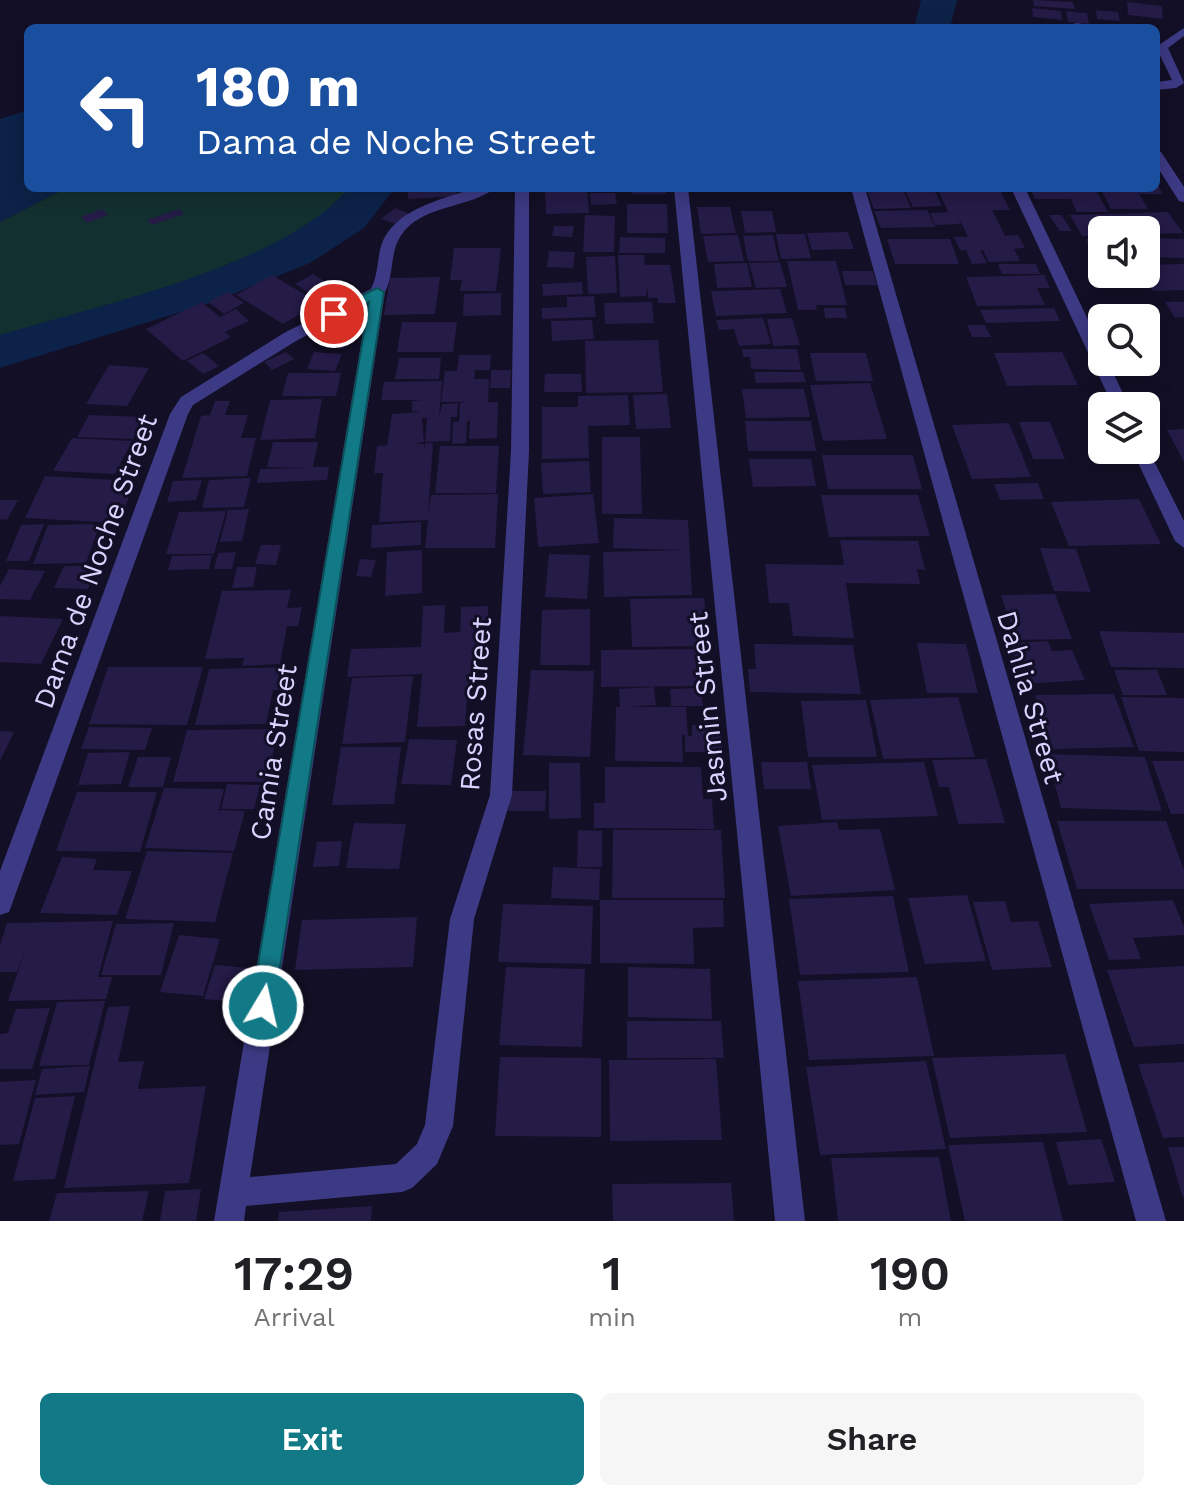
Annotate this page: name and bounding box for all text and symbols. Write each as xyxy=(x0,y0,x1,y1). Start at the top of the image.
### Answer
text: 180 m xyxy=(196,54,360,120)
icon: left xyxy=(64,56,168,160)
text: Dama de Noche Street xyxy=(196,121,596,163)
map controls xyxy=(1088,216,1160,464)
button: sound xyxy=(1088,216,1160,288)
pin xyxy=(300,280,368,348)
icon: arrive xyxy=(312,292,356,336)
button: search xyxy=(1088,304,1160,376)
button: layers xyxy=(1088,392,1160,464)
street label: Dama de Noche Street xyxy=(27,409,164,713)
street label: Dahlia Street xyxy=(990,607,1071,788)
street label: Jasmin Street xyxy=(681,610,734,804)
street label: Rosas Street xyxy=(453,616,498,792)
street label: Camia Street xyxy=(243,661,304,843)
position arrow xyxy=(221,964,305,1048)
text: 17:29 xyxy=(234,1245,354,1302)
text: 1 xyxy=(602,1245,622,1302)
text: 190 xyxy=(870,1245,950,1302)
text: Arrival xyxy=(253,1302,335,1332)
text: min xyxy=(588,1302,636,1332)
text: m xyxy=(898,1302,922,1332)
button: Exit xyxy=(40,1393,584,1485)
button: Share xyxy=(600,1393,1144,1485)

